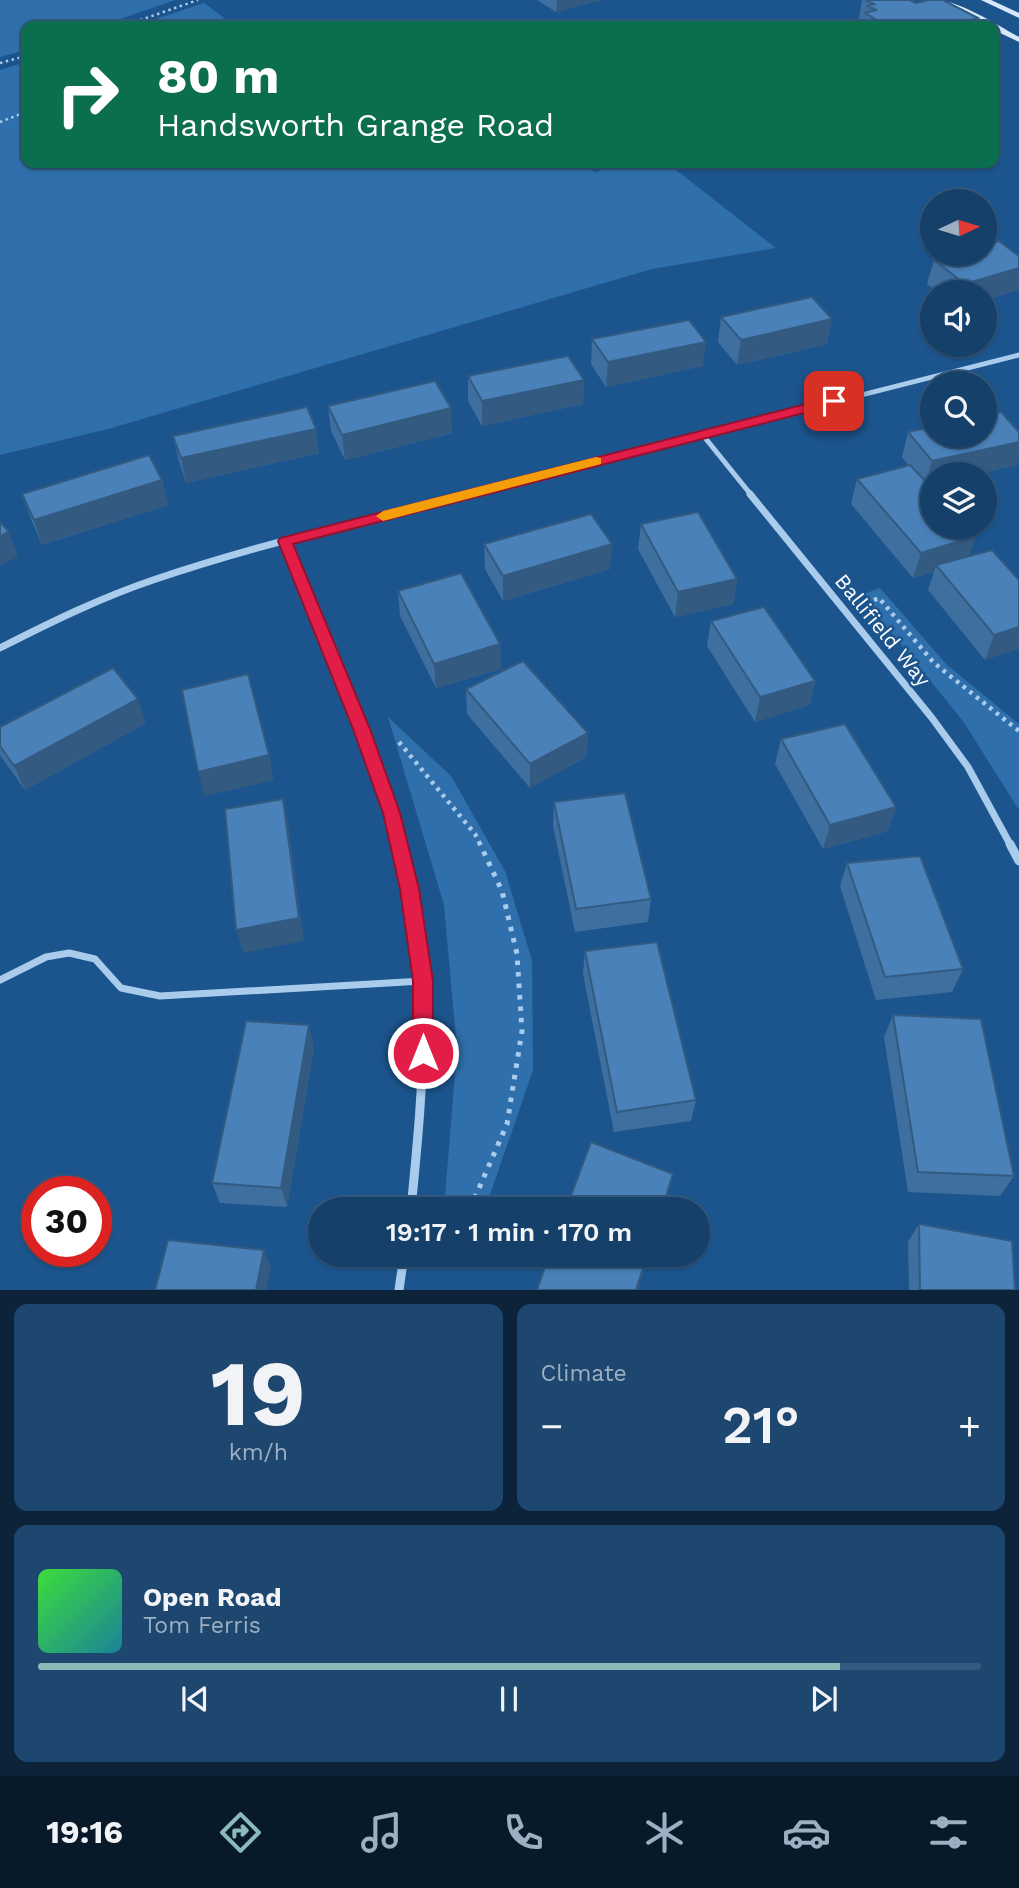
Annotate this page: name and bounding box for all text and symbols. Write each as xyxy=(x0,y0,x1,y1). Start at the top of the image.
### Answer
text: 80 m xyxy=(157,47,279,105)
icon: right xyxy=(42,49,133,140)
text: Handsworth Grange Road xyxy=(157,106,554,144)
north arrow xyxy=(920,189,998,266)
map controls xyxy=(920,189,997,539)
button: sound xyxy=(920,280,997,357)
pin xyxy=(804,371,864,431)
button: search xyxy=(920,371,997,448)
icon: arrive xyxy=(815,382,853,420)
button: layers xyxy=(920,462,997,539)
street label: Ballifield Way xyxy=(830,569,936,691)
position arrow xyxy=(386,1016,460,1090)
speed limit sign: 30 xyxy=(21,1176,112,1267)
text: 19:17 · 1 min · 170 m xyxy=(386,1217,632,1247)
text: 19 xyxy=(211,1340,306,1447)
text: Climate xyxy=(541,1360,627,1387)
text: 21° xyxy=(722,1395,799,1456)
text: − xyxy=(541,1404,563,1448)
text: + xyxy=(958,1404,981,1448)
text: km/h xyxy=(229,1439,288,1466)
text: Open Road xyxy=(143,1582,281,1612)
text: Tom Ferris xyxy=(143,1612,261,1639)
icon: previous xyxy=(176,1680,214,1718)
icon: pause xyxy=(490,1680,528,1718)
icon: next xyxy=(805,1680,843,1718)
icon: directions xyxy=(216,1808,265,1857)
icon: music xyxy=(357,1808,406,1857)
icon: phone xyxy=(499,1808,548,1857)
icon: climate xyxy=(640,1808,689,1857)
icon: car xyxy=(782,1808,831,1857)
icon: filters xyxy=(924,1808,973,1857)
text: 19:16 xyxy=(46,1813,123,1851)

